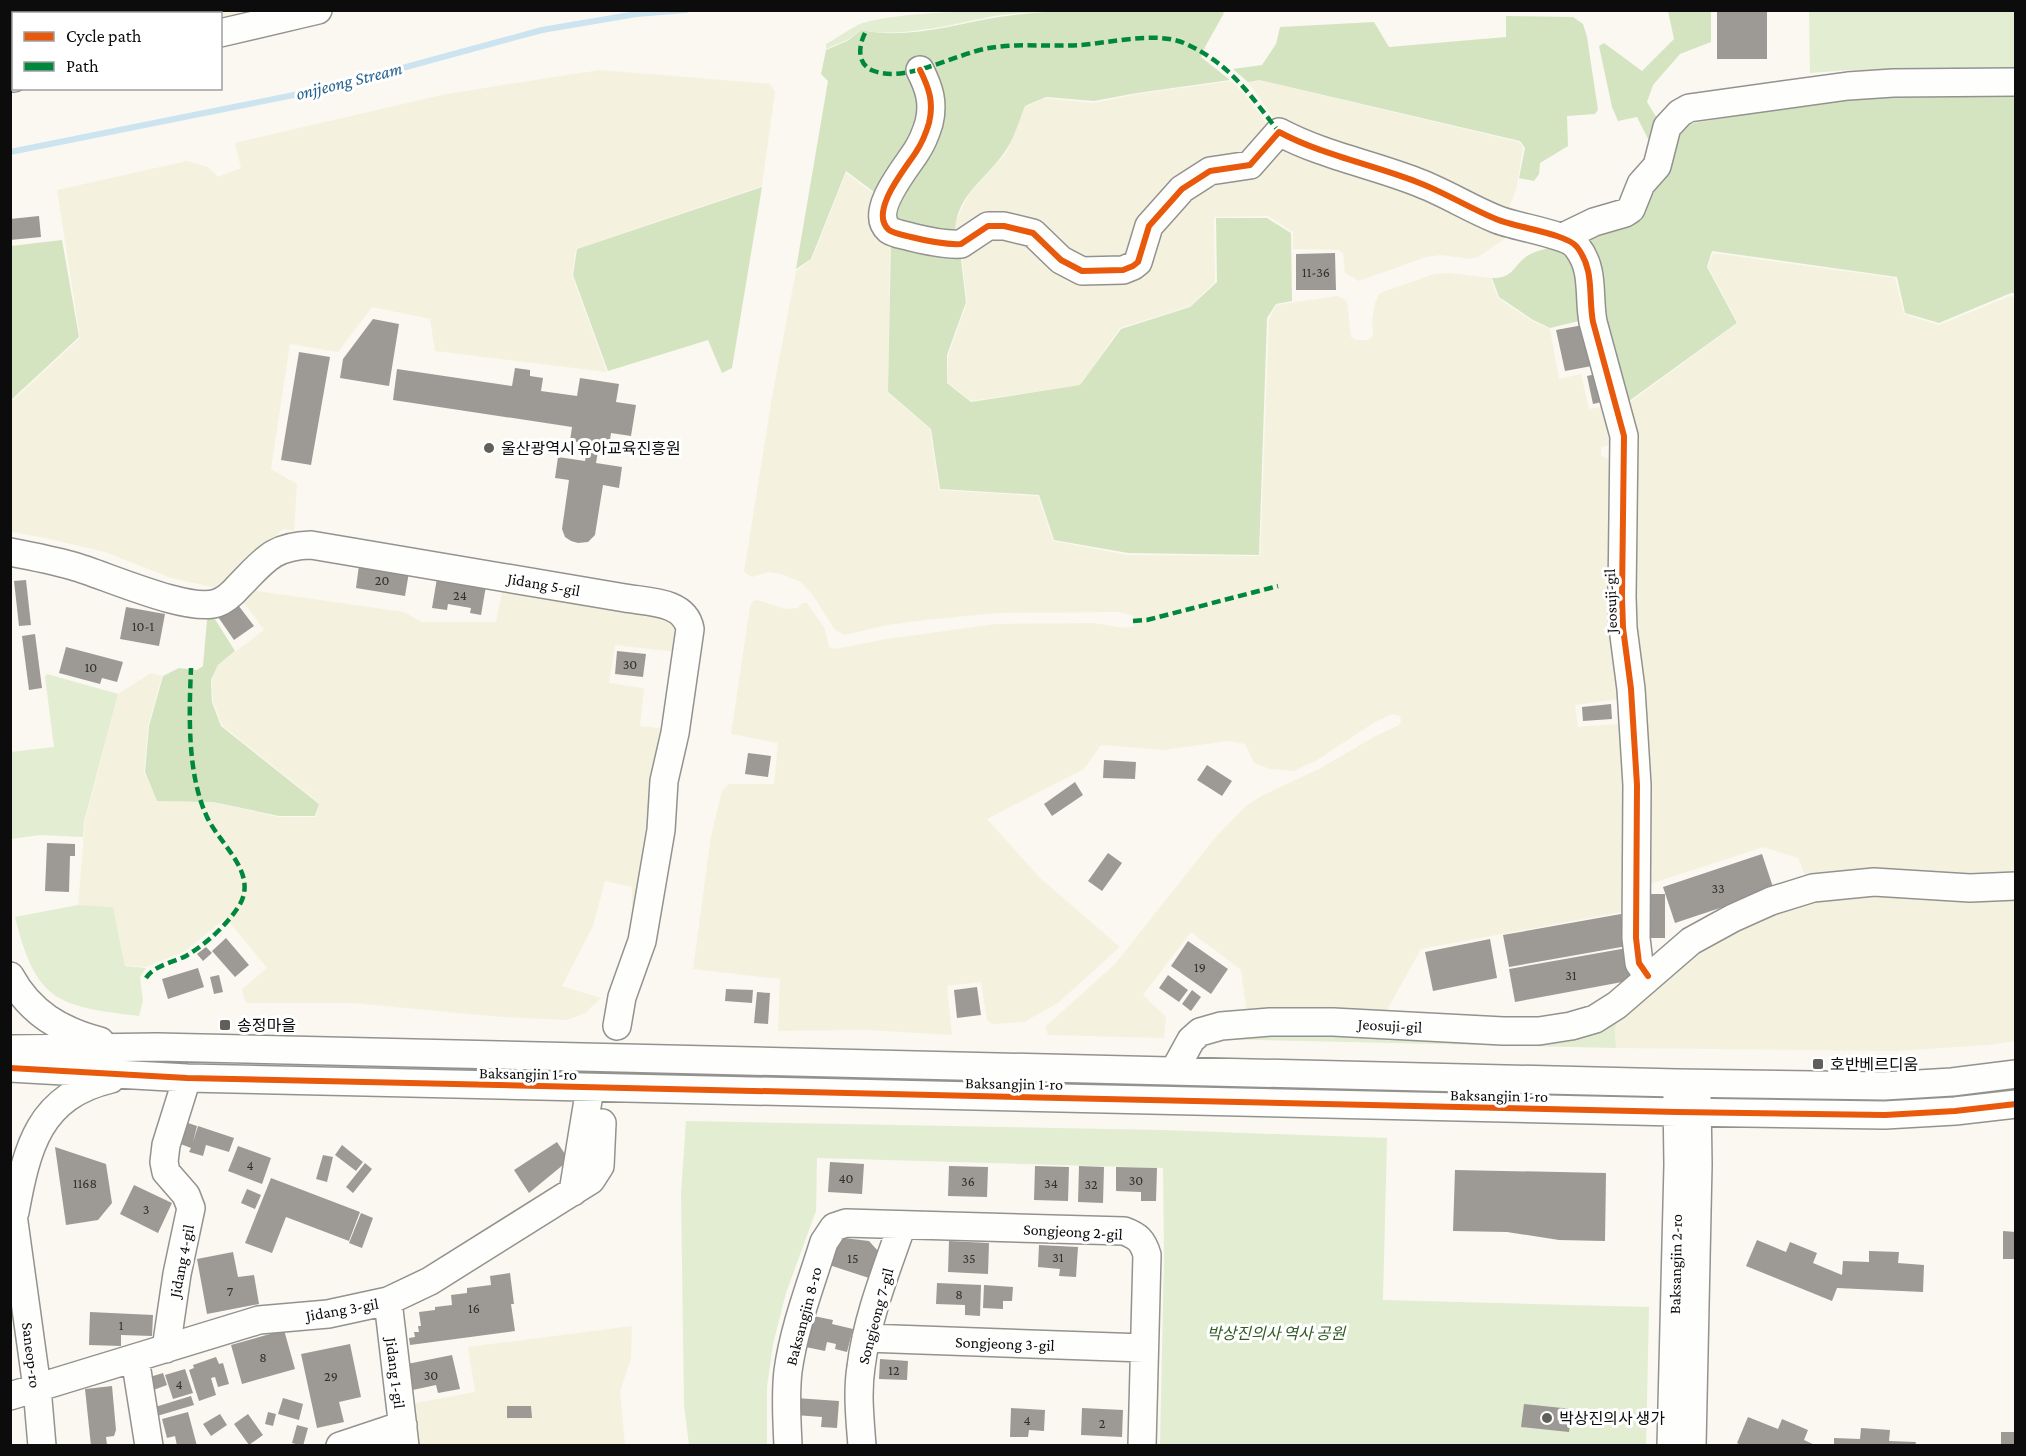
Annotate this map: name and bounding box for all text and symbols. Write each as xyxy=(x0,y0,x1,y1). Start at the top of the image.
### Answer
legend xyxy=(12,12,222,90)
text: Cycle path xyxy=(66,26,142,46)
text: Path xyxy=(66,56,99,76)
water label: onjjeong Stream xyxy=(294,58,404,105)
house number: 11-36 xyxy=(1302,264,1330,280)
place label: 울산광역시 유아교육진흥원 xyxy=(501,440,681,457)
marker: 울산광역시 유아교육진흥원 xyxy=(482,441,496,455)
street label: Jeosuji-gil xyxy=(1601,568,1621,636)
street label: Jidang 5-gil xyxy=(504,569,582,600)
house number: 20 xyxy=(375,572,389,588)
house number: 24 xyxy=(453,587,467,603)
house number: 10-1 xyxy=(132,618,154,634)
house number: 30 xyxy=(623,656,637,672)
house number: 10 xyxy=(85,659,97,675)
house number: 33 xyxy=(1711,880,1725,896)
house number: 19 xyxy=(1194,959,1206,975)
house number: 31 xyxy=(1565,967,1577,983)
street label: Jeosuji-gil xyxy=(1355,1015,1423,1037)
place label: 송정마을 xyxy=(237,1017,296,1034)
marker: 송정마을 xyxy=(218,1018,232,1032)
place label: 호반베르디움 xyxy=(1830,1056,1918,1073)
marker: 호반베르디움 xyxy=(1811,1057,1825,1071)
street label: Baksangjin 1-ro xyxy=(479,1064,577,1084)
street label: Baksangjin 1-ro xyxy=(965,1074,1063,1094)
street label: Baksangjin 1-ro xyxy=(1450,1086,1548,1106)
house number: 4 xyxy=(246,1157,254,1173)
house number: 40 xyxy=(838,1170,854,1186)
house number: 30 xyxy=(1129,1172,1143,1188)
house number: 36 xyxy=(961,1173,975,1189)
house number: 1168 xyxy=(73,1175,97,1191)
house number: 34 xyxy=(1044,1175,1058,1191)
house number: 32 xyxy=(1084,1176,1098,1192)
house number: 3 xyxy=(143,1201,149,1217)
street label: Baksangjin 2-ro xyxy=(1666,1214,1686,1314)
street label: Songjeong 2-gil xyxy=(1023,1220,1123,1244)
street label: Jidang 4-gil xyxy=(166,1223,198,1301)
house number: 31 xyxy=(1052,1249,1064,1265)
house number: 15 xyxy=(847,1250,859,1266)
house number: 35 xyxy=(962,1250,976,1266)
street label: Baksangjin 8-ro xyxy=(782,1265,826,1367)
street label: Songjeong 7-gil xyxy=(854,1266,897,1366)
house number: 7 xyxy=(227,1283,234,1299)
house number: 8 xyxy=(955,1286,963,1302)
street label: Jidang 3-gil xyxy=(302,1295,380,1326)
house number: 16 xyxy=(468,1300,480,1316)
house number: 1 xyxy=(119,1317,124,1333)
street label: Saneop-ro xyxy=(18,1321,44,1389)
park label: 박상진의사 역사 공원 xyxy=(1207,1325,1347,1342)
street label: Songjeong 3-gil xyxy=(955,1333,1055,1355)
street label: Jidang 1-gil xyxy=(381,1335,408,1410)
house number: 8 xyxy=(259,1349,267,1365)
house number: 12 xyxy=(888,1362,900,1378)
house number: 30 xyxy=(424,1367,438,1383)
house number: 29 xyxy=(324,1368,338,1384)
house number: 4 xyxy=(175,1376,183,1392)
place label: 박상진의사 생가 xyxy=(1559,1410,1665,1427)
marker: 박상진의사 생가 xyxy=(1540,1411,1554,1425)
house number: 4 xyxy=(1023,1412,1031,1428)
house number: 2 xyxy=(1099,1415,1106,1431)

